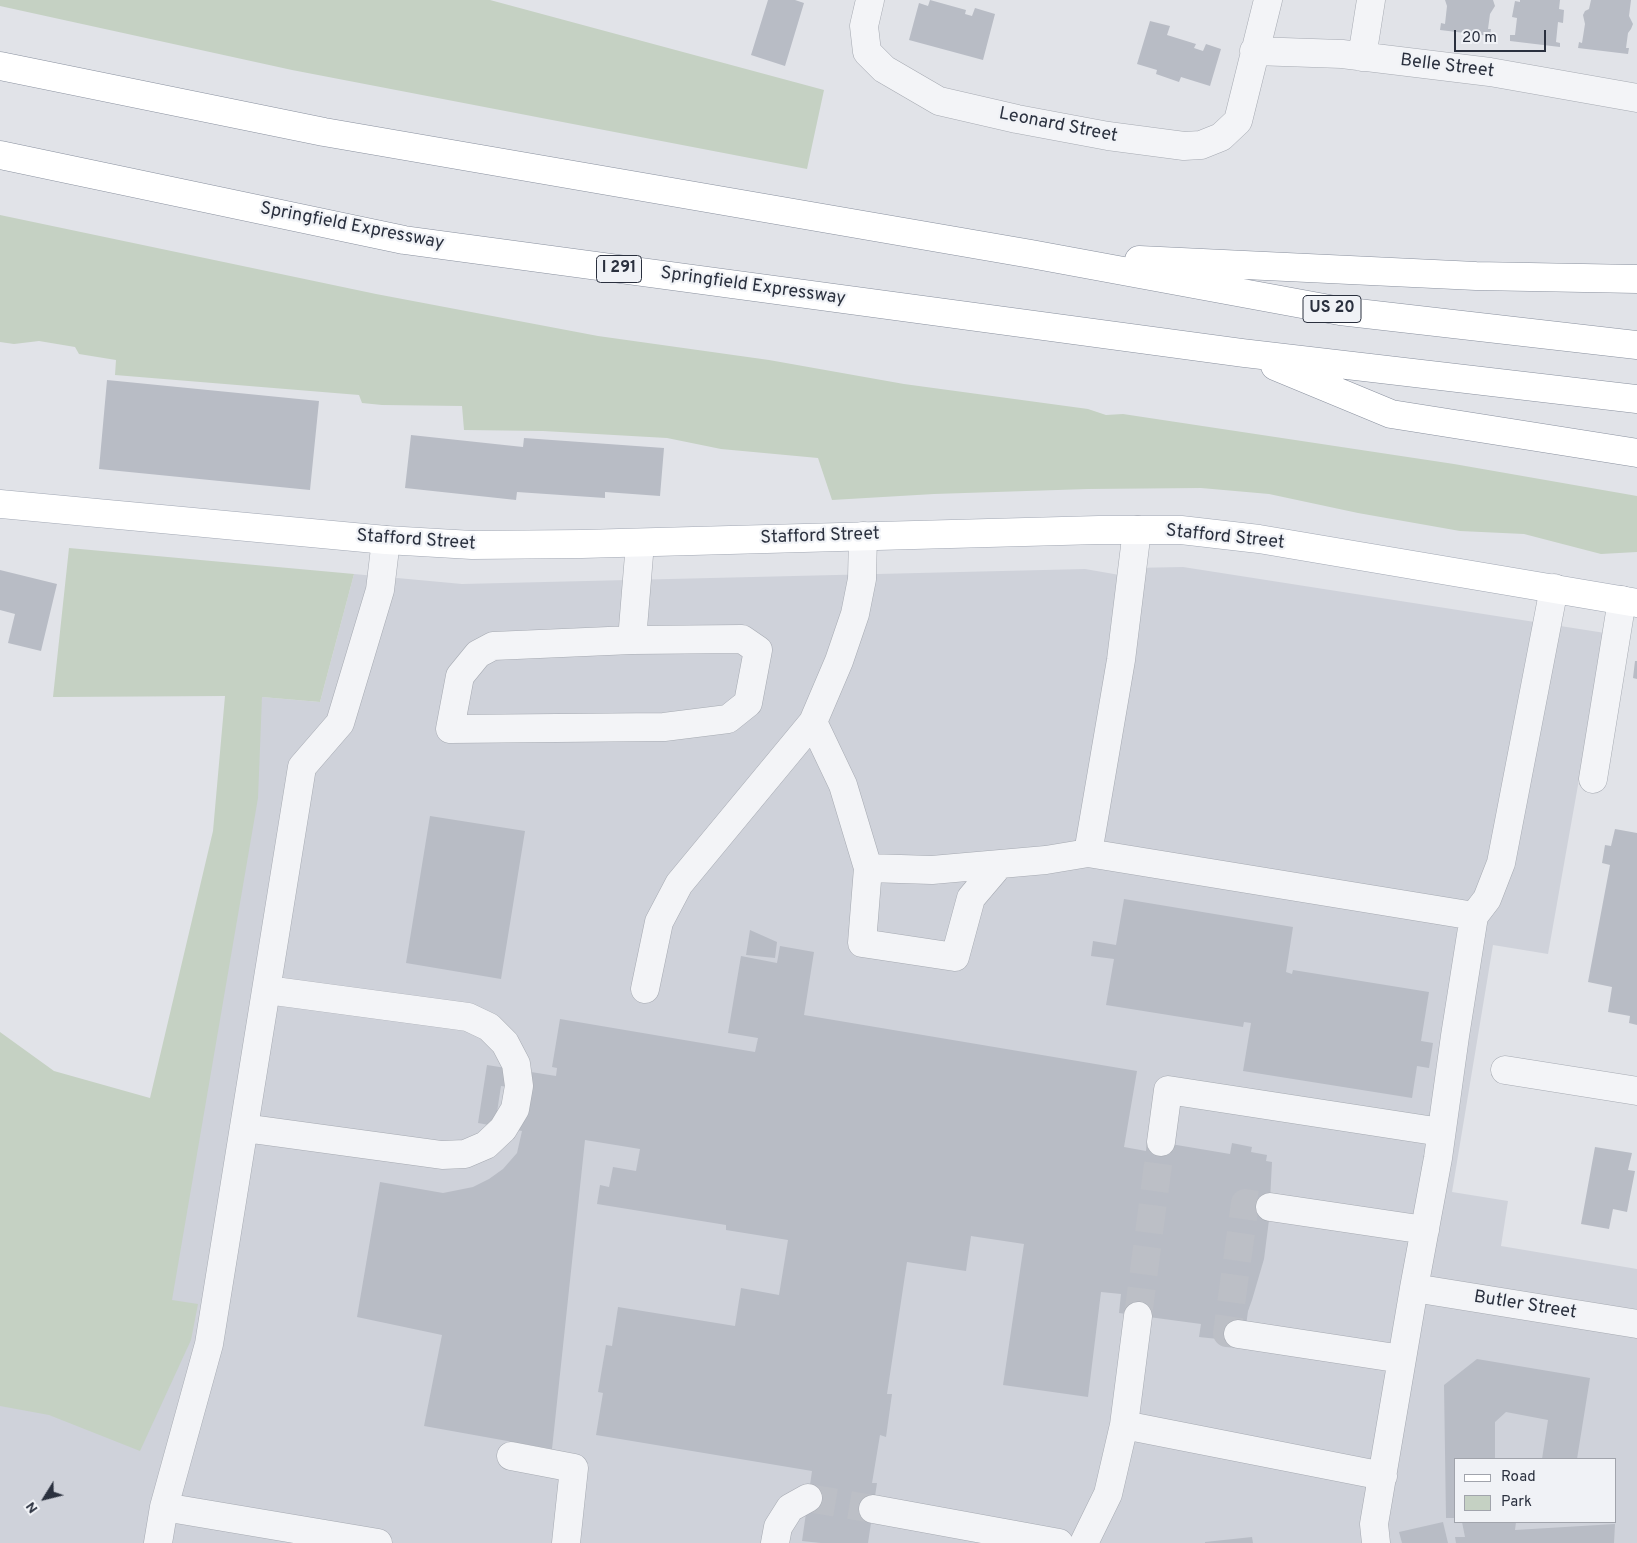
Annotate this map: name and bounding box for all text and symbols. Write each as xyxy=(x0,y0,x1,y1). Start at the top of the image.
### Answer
scale bar xyxy=(1457,20,1550,52)
text: 20 m xyxy=(1462,29,1497,48)
street label: Belle Street xyxy=(1399,51,1495,83)
street label: Leonard Street xyxy=(997,104,1119,148)
street label: Springfield Expressway xyxy=(258,199,446,255)
road number: I 291 xyxy=(596,255,642,282)
street label: Springfield Expressway xyxy=(659,263,847,311)
road number: US 20 xyxy=(1303,296,1361,322)
street label: Stafford Street xyxy=(1165,521,1285,555)
street label: Stafford Street xyxy=(760,524,880,550)
street label: Stafford Street xyxy=(356,526,476,556)
street label: Butler Street xyxy=(1472,1287,1578,1325)
legend xyxy=(1454,1458,1617,1523)
text: Road xyxy=(1501,1468,1536,1487)
north arrow xyxy=(20,1473,70,1523)
text: Park xyxy=(1501,1493,1532,1512)
text: N xyxy=(23,1498,42,1516)

